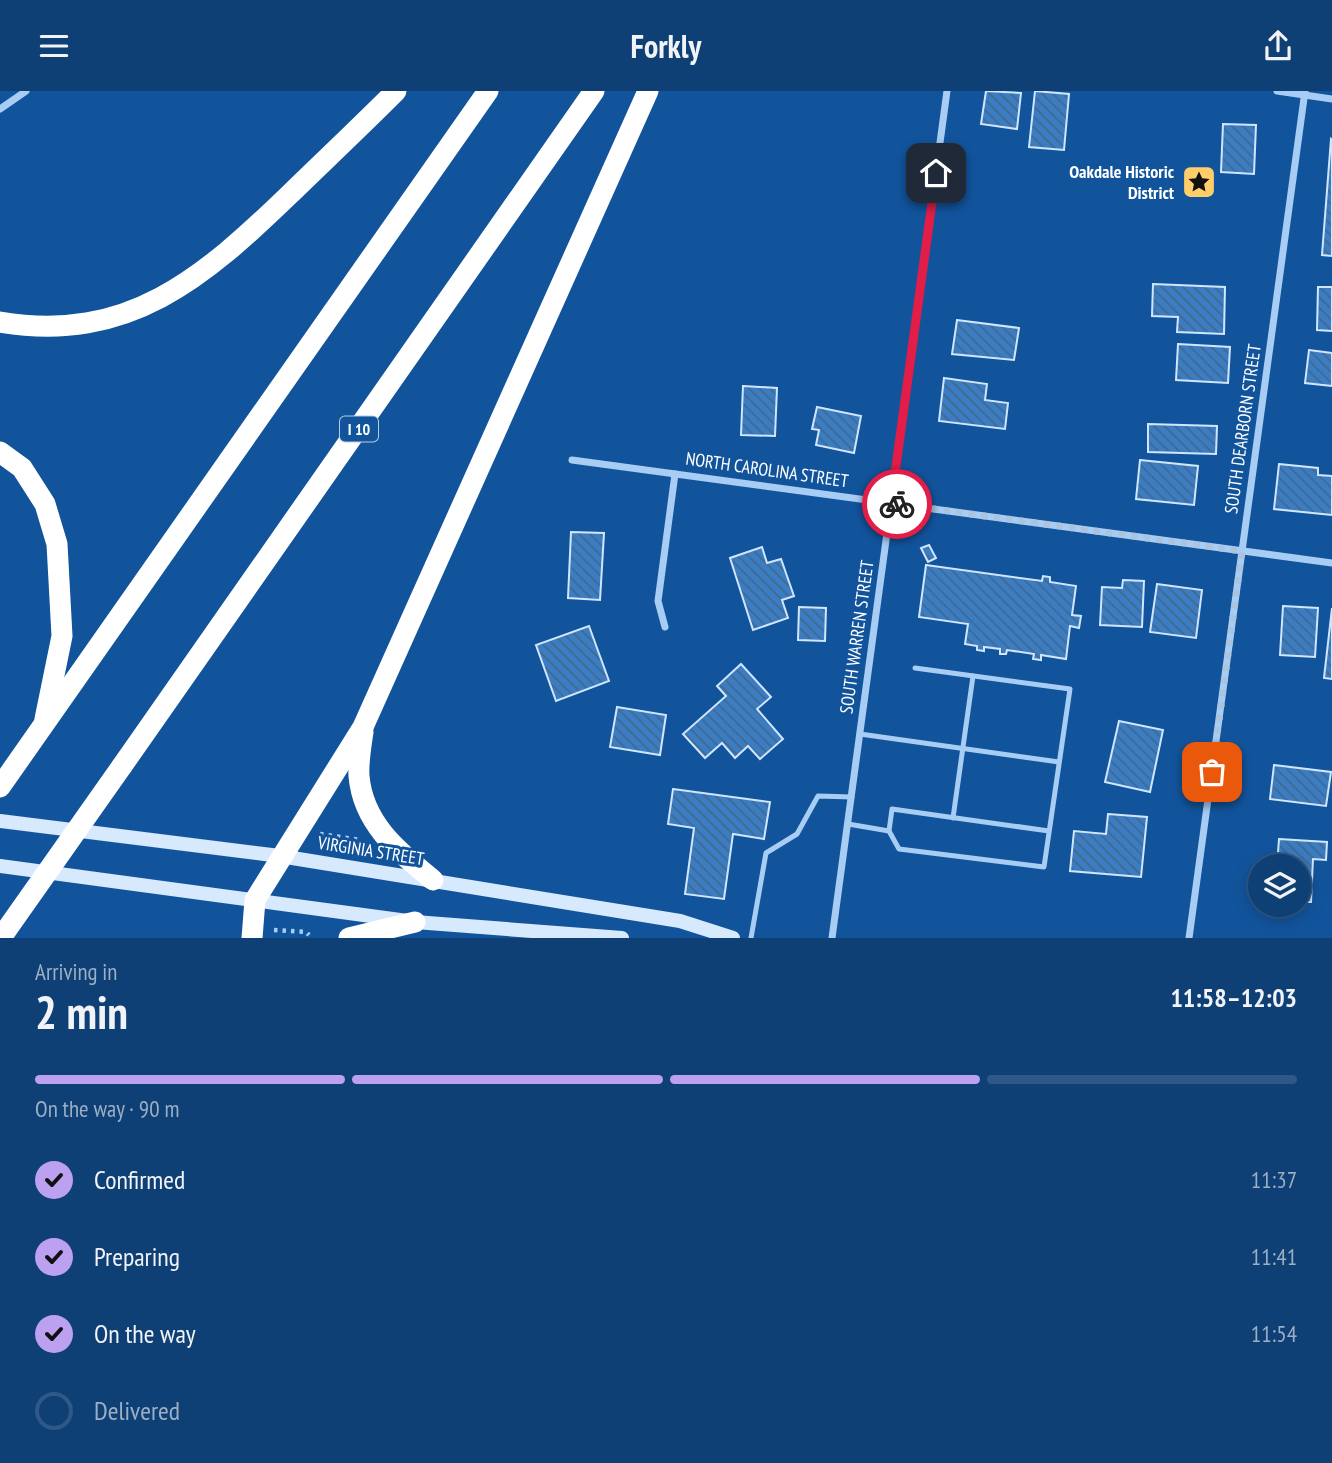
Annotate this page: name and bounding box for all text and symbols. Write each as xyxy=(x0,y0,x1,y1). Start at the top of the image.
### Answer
text: Forkly xyxy=(631,25,701,67)
icon: menu xyxy=(35,27,73,65)
icon: share xyxy=(1259,27,1297,65)
pin xyxy=(906,143,966,203)
icon: home xyxy=(917,154,955,192)
place label: Oakdale Historic District xyxy=(1069,160,1175,204)
place icon: Oakdale Historic District xyxy=(1180,163,1218,201)
street label: SOUTH DEARBORN STREET xyxy=(1219,343,1266,515)
road number: I 10 xyxy=(340,417,378,441)
street label: NORTH CAROLINA STREET xyxy=(684,447,850,492)
courier xyxy=(862,469,932,539)
icon: bike xyxy=(878,485,916,523)
street label: SOUTH WARREN STREET xyxy=(834,559,879,715)
pin xyxy=(1182,742,1242,802)
icon: bag xyxy=(1193,753,1231,791)
street label: VIRGINIA STREET xyxy=(315,831,426,870)
map controls xyxy=(1248,854,1311,917)
button: layers xyxy=(1248,854,1311,917)
text: Arriving in xyxy=(35,957,117,986)
text: 11:58–12:03 xyxy=(1170,981,1297,1014)
text: 2 min xyxy=(35,982,128,1042)
text: On the way · 90 m xyxy=(35,1094,179,1123)
icon: check xyxy=(35,1161,73,1199)
text: Confirmed xyxy=(94,1163,185,1196)
text: 11:37 xyxy=(1251,1165,1297,1194)
icon: check xyxy=(35,1238,73,1276)
text: Preparing xyxy=(94,1240,180,1273)
text: 11:41 xyxy=(1251,1242,1297,1271)
icon: check xyxy=(35,1315,73,1353)
text: On the way xyxy=(94,1317,196,1350)
text: 11:54 xyxy=(1251,1319,1297,1348)
text: Delivered xyxy=(94,1394,180,1427)

